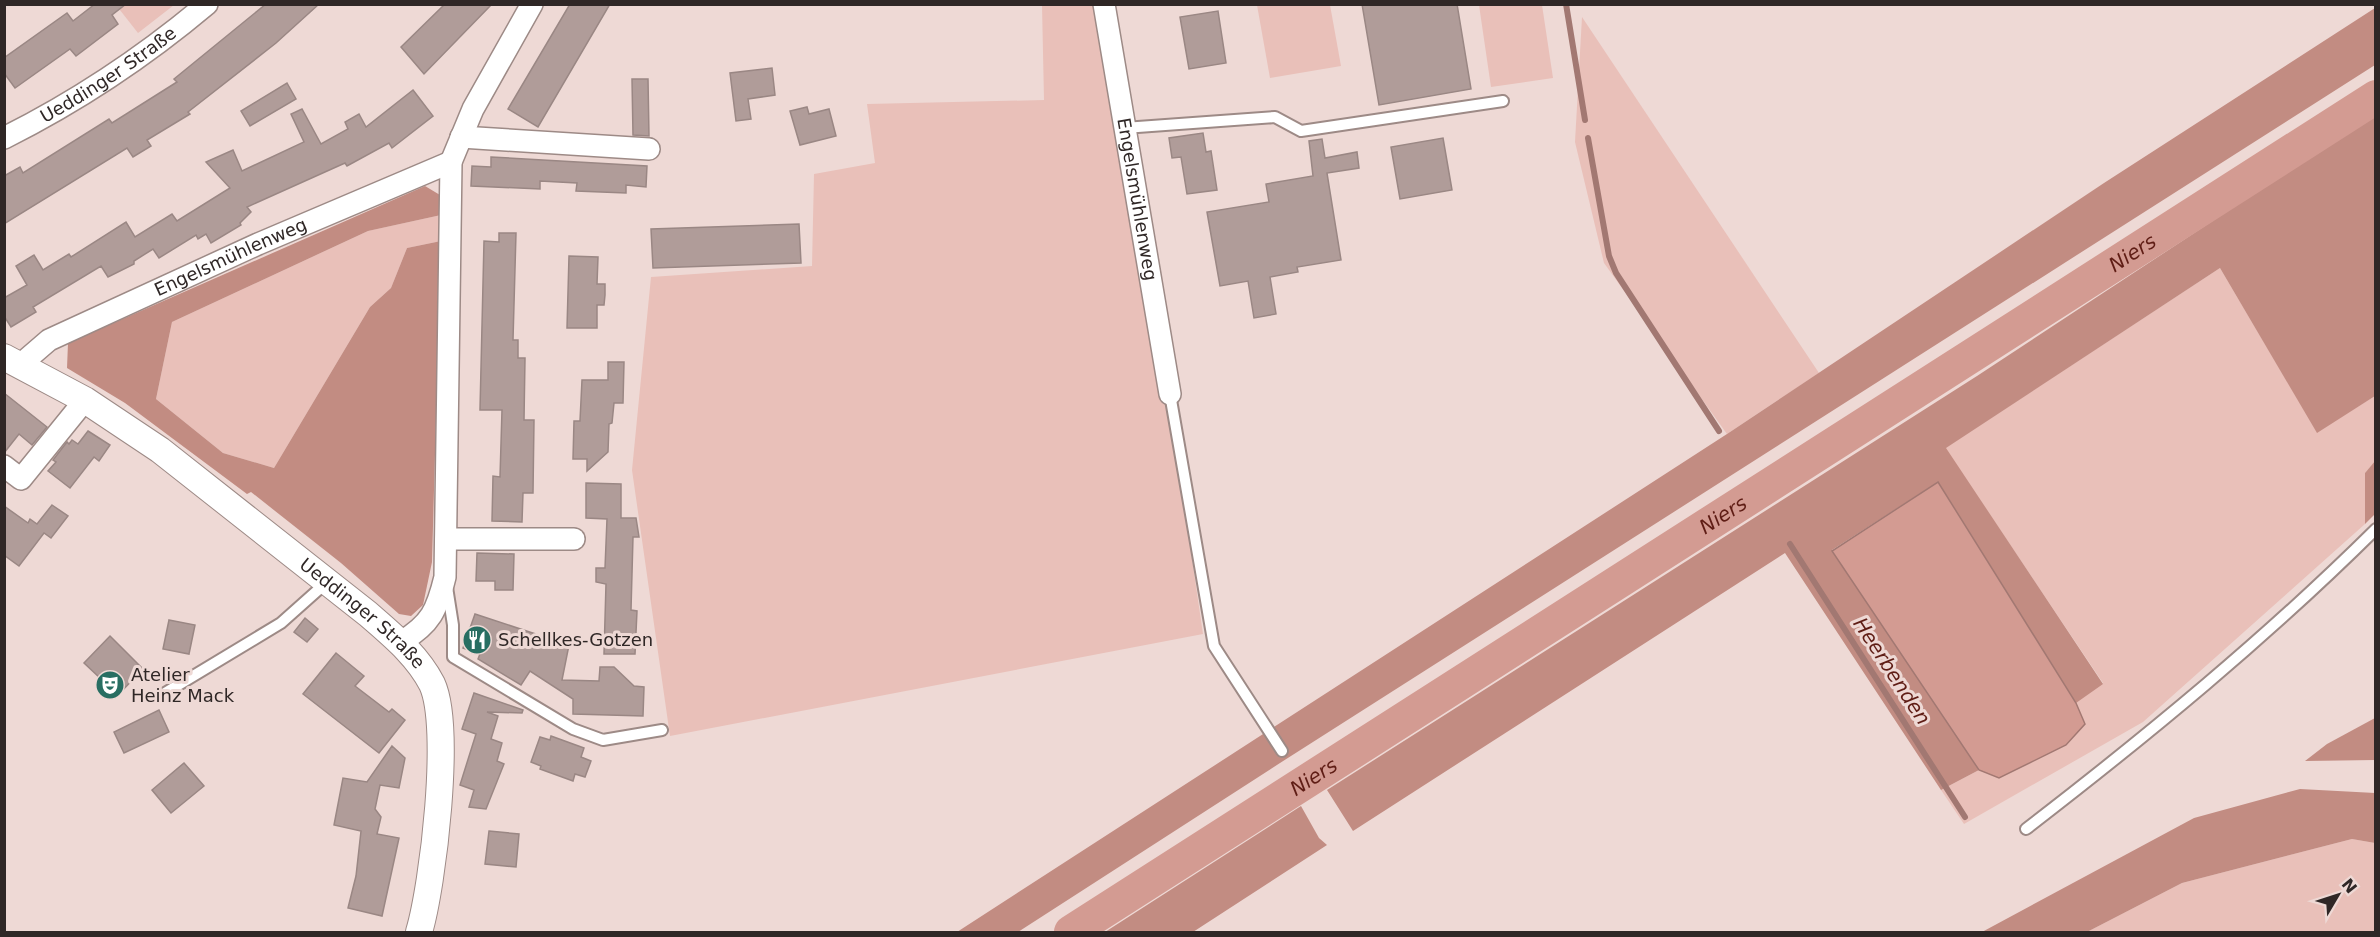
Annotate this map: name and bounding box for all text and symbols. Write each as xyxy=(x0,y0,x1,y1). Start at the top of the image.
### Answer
street label: Ueddinger Straße xyxy=(36,22,180,127)
street label: Engelsmühlenweg xyxy=(1113,116,1162,282)
street label: Engelsmühlenweg xyxy=(151,213,310,300)
water label: Niers xyxy=(2104,229,2160,277)
water label: Niers xyxy=(1695,491,1751,539)
street label: Ueddinger Straße xyxy=(296,553,430,672)
water label: Heerbenden xyxy=(1848,613,1936,729)
restaurant icon: Schellkes-Gotzen xyxy=(461,624,493,656)
place label: Schellkes-Gotzen xyxy=(498,629,653,650)
place label: Atelier Heinz Mack xyxy=(131,664,235,706)
theatre icon: Atelier Heinz Mack xyxy=(94,669,126,701)
water label: Niers xyxy=(1285,753,1342,801)
north arrow xyxy=(2308,865,2368,925)
text: N xyxy=(2338,875,2361,897)

